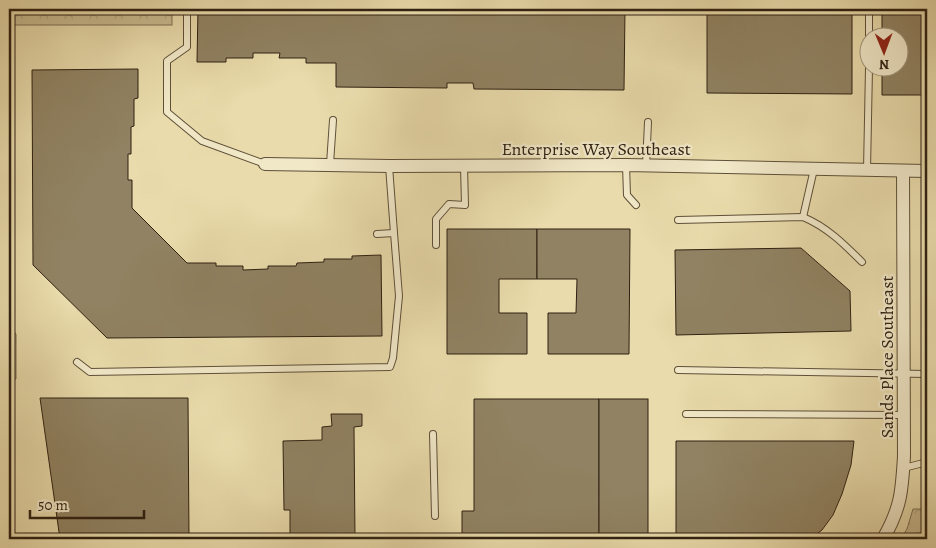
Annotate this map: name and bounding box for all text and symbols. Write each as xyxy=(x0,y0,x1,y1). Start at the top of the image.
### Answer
north arrow xyxy=(858,28,908,78)
text: N xyxy=(879,55,889,74)
street label: Enterprise Way Southeast xyxy=(501,137,691,161)
street label: Sands Place Southeast xyxy=(875,276,899,438)
scale bar xyxy=(30,488,144,520)
text: 50 m xyxy=(38,495,68,515)

